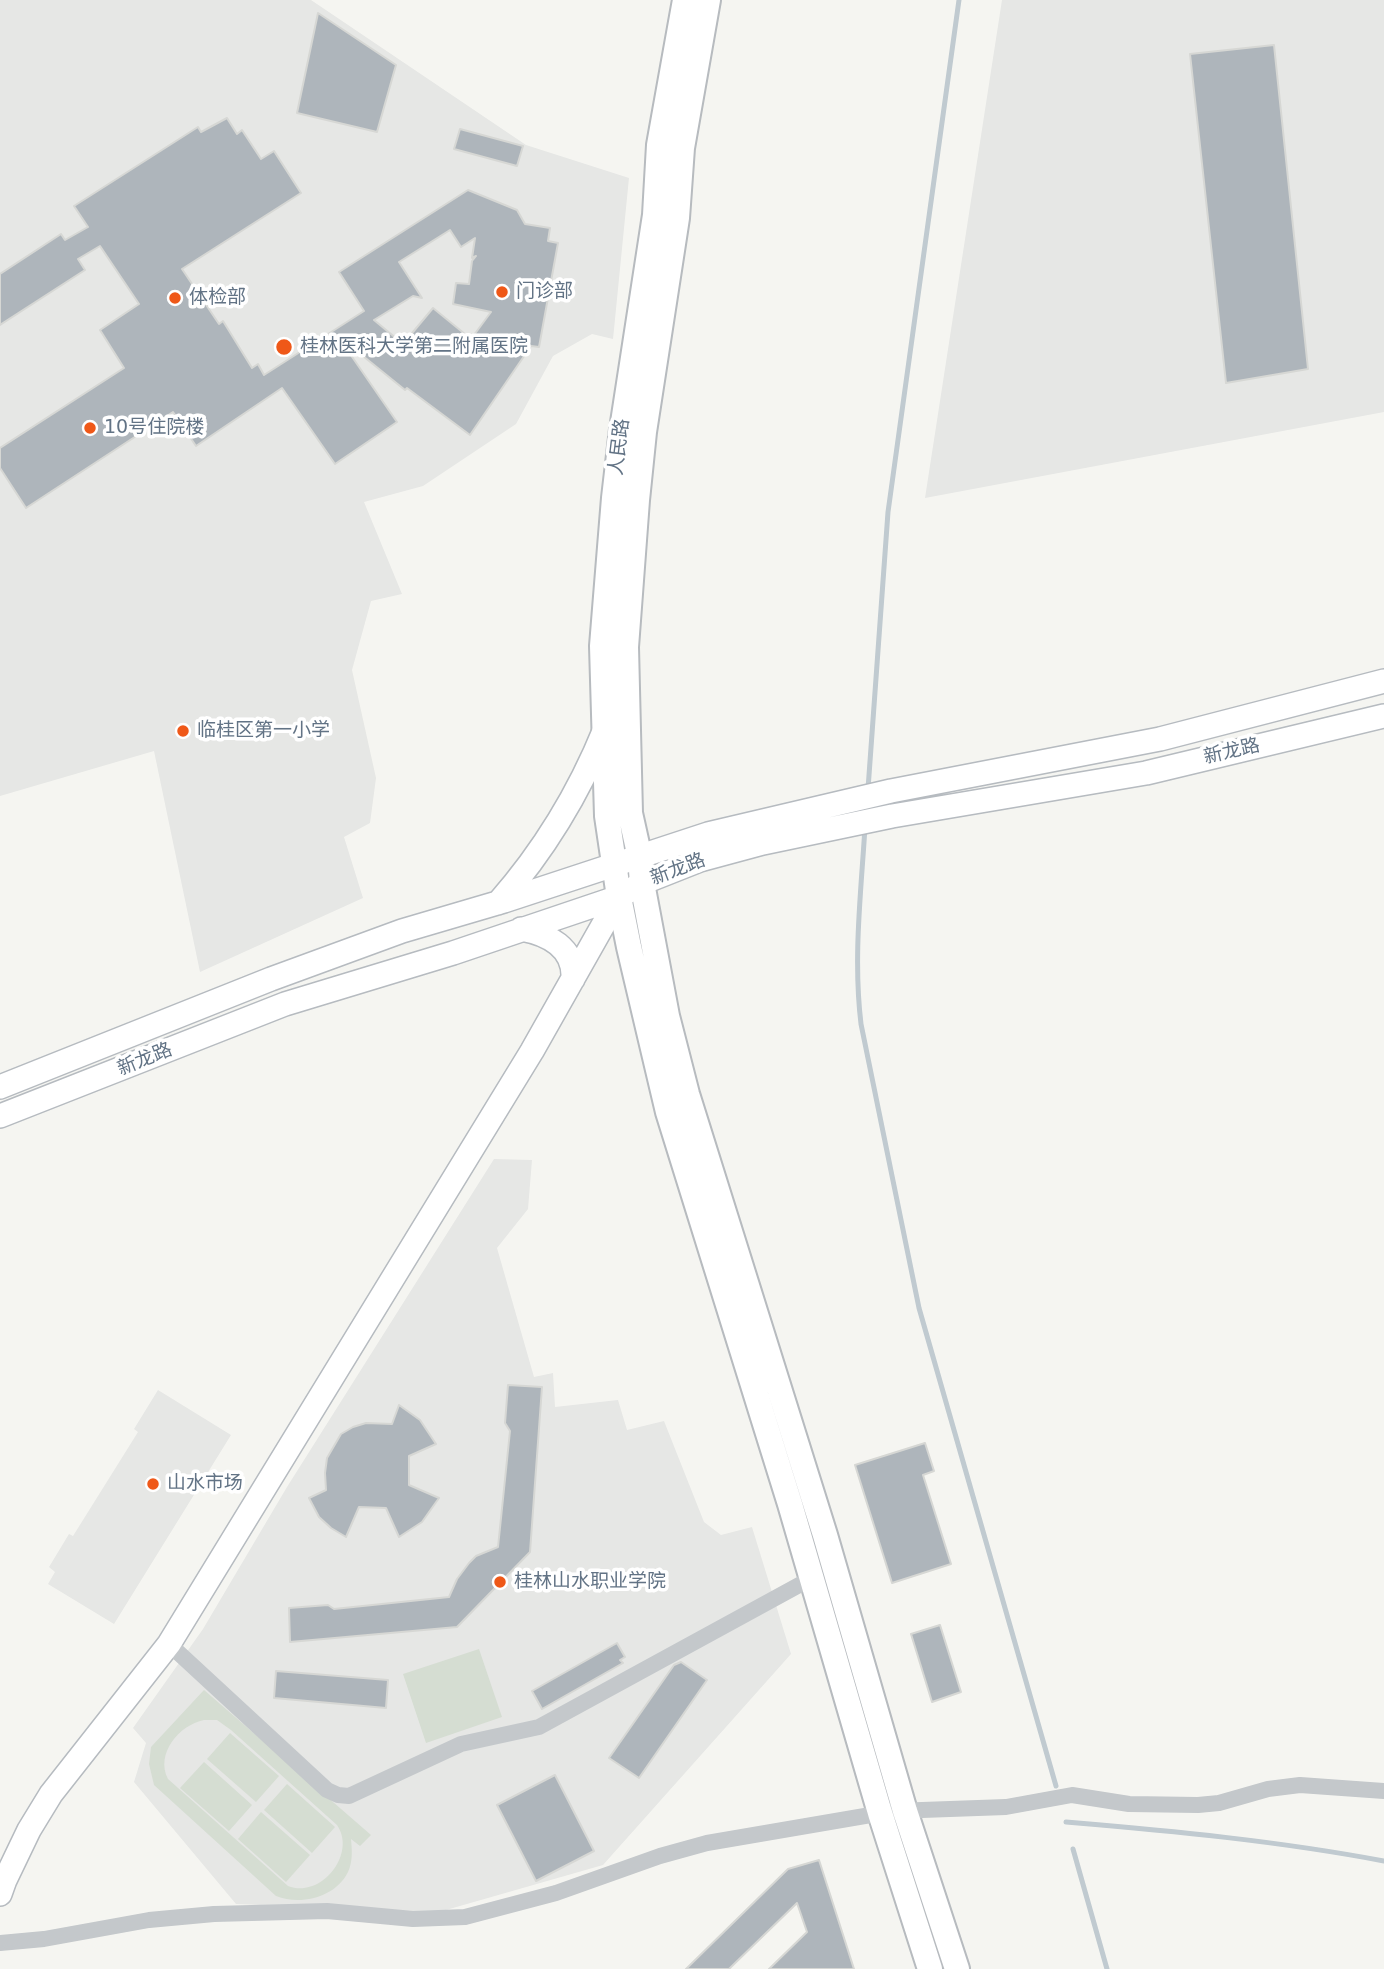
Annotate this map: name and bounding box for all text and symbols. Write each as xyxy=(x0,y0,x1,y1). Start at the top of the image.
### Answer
place label: 门诊部 xyxy=(516,281,573,303)
marker: 门诊部 xyxy=(494,284,510,300)
place label: 体检部 xyxy=(189,287,246,309)
marker: 体检部 xyxy=(167,290,183,306)
place label: 桂林医科大学第二附属医院 xyxy=(300,336,528,358)
marker: 桂林医科大学第二附属医院 xyxy=(274,337,294,357)
place label: 10号住院楼 xyxy=(104,417,204,439)
street label: 人民路 xyxy=(605,417,635,477)
marker: 10号住院楼 xyxy=(82,420,98,436)
place label: 临桂区第一小学 xyxy=(197,720,330,742)
marker: 临桂区第一小学 xyxy=(175,723,191,739)
street label: 新龙路 xyxy=(1202,734,1262,770)
street label: 新龙路 xyxy=(647,849,709,891)
street label: 新龙路 xyxy=(114,1039,176,1081)
place label: 山水市场 xyxy=(167,1473,243,1495)
marker: 山水市场 xyxy=(145,1476,161,1492)
place label: 桂林山水职业学院 xyxy=(514,1571,666,1593)
marker: 桂林山水职业学院 xyxy=(492,1574,508,1590)

